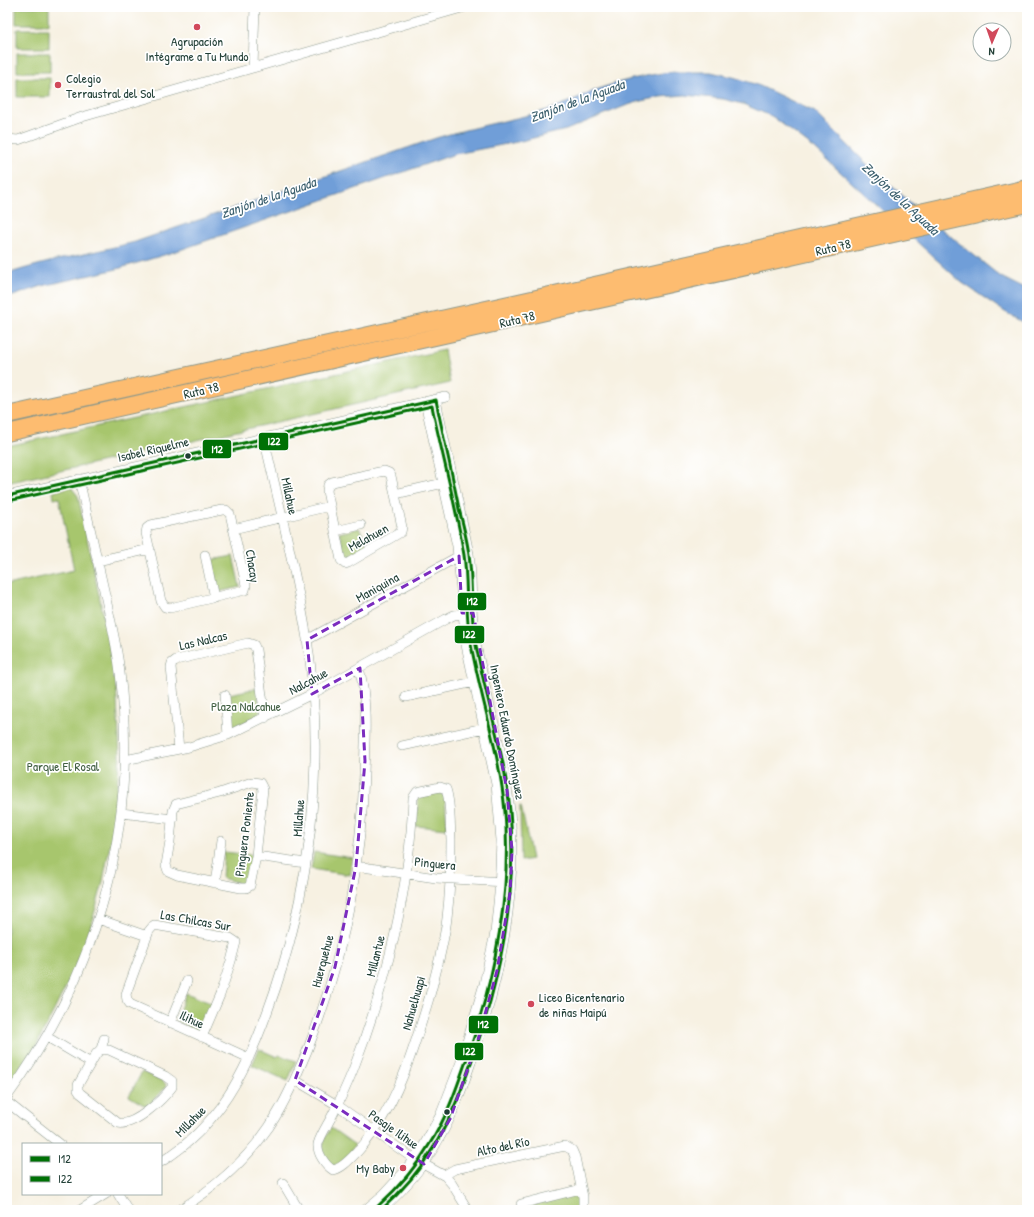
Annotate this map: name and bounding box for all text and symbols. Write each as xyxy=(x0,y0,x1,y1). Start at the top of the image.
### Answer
marker: Agrupación Intégrame a Tu Mundo xyxy=(192,22,202,32)
north arrow xyxy=(972,22,1012,62)
place label: Agrupación Intégrame a Tu Mundo xyxy=(146,32,248,65)
text: N xyxy=(988,45,995,59)
place label: Colegio Terraustral del Sol xyxy=(66,69,155,102)
water label: Zanjón de la Aguada xyxy=(527,74,629,127)
marker: Colegio Terraustral del Sol xyxy=(53,80,63,90)
water label: Zanjón de la Aguada xyxy=(858,157,945,241)
water label: Zanjón de la Aguada xyxy=(218,171,320,223)
street label: Ruta 78 xyxy=(814,234,853,260)
street label: Ruta 78 xyxy=(498,306,537,332)
street label: Ruta 78 xyxy=(182,377,221,403)
street label: Isabel Riquelme xyxy=(115,432,191,466)
line badge: I22 xyxy=(258,432,289,451)
text: I22 xyxy=(268,434,281,448)
line badge: I12 xyxy=(202,439,232,459)
text: I12 xyxy=(211,442,224,456)
unlabelled marker xyxy=(183,451,193,461)
street label: Millahue xyxy=(277,476,303,516)
street label: Melahuen xyxy=(345,519,391,555)
street label: Chacay xyxy=(242,548,265,584)
street label: Maniquina xyxy=(352,568,402,606)
line badge: I12 xyxy=(457,592,487,611)
text: I12 xyxy=(466,594,479,608)
line badge: I22 xyxy=(454,625,485,644)
street label: Las Nalcas xyxy=(177,626,229,654)
text: I22 xyxy=(463,627,476,641)
street label: Nalcahue xyxy=(285,663,331,699)
street label: Ingeniero Eduardo Domínguez xyxy=(486,663,530,802)
park label: Plaza Nalcahue xyxy=(211,697,281,715)
park label: Parque El Rosal xyxy=(27,757,100,775)
street label: Pinguera Poniente xyxy=(230,791,258,877)
street label: Millahue xyxy=(288,799,308,837)
street label: Pinguera xyxy=(414,852,456,874)
street label: Las Chilcas Sur xyxy=(159,905,233,935)
street label: Huerquehue xyxy=(306,933,338,989)
street label: Millantue xyxy=(361,933,389,979)
street label: Nahuelhuapi xyxy=(397,974,429,1032)
place label: Liceo Bicentenario de niñas Maipú xyxy=(539,988,625,1021)
marker: Liceo Bicentenario de niñas Maipú xyxy=(526,999,536,1009)
street label: Ilihue xyxy=(177,1006,207,1032)
line badge: I12 xyxy=(468,1015,499,1034)
text: I12 xyxy=(477,1017,490,1031)
line badge: I22 xyxy=(454,1042,484,1061)
text: I22 xyxy=(463,1044,476,1058)
street label: Millahue xyxy=(170,1101,210,1141)
street label: Pasaje Ilihue xyxy=(365,1105,423,1153)
unlabelled marker xyxy=(442,1107,452,1117)
street label: Alto del Río xyxy=(475,1132,531,1160)
legend xyxy=(22,1143,162,1195)
text: I12 xyxy=(58,1150,71,1167)
place label: My Baby xyxy=(356,1159,395,1177)
marker: My Baby xyxy=(398,1163,408,1173)
text: I22 xyxy=(58,1170,72,1187)

